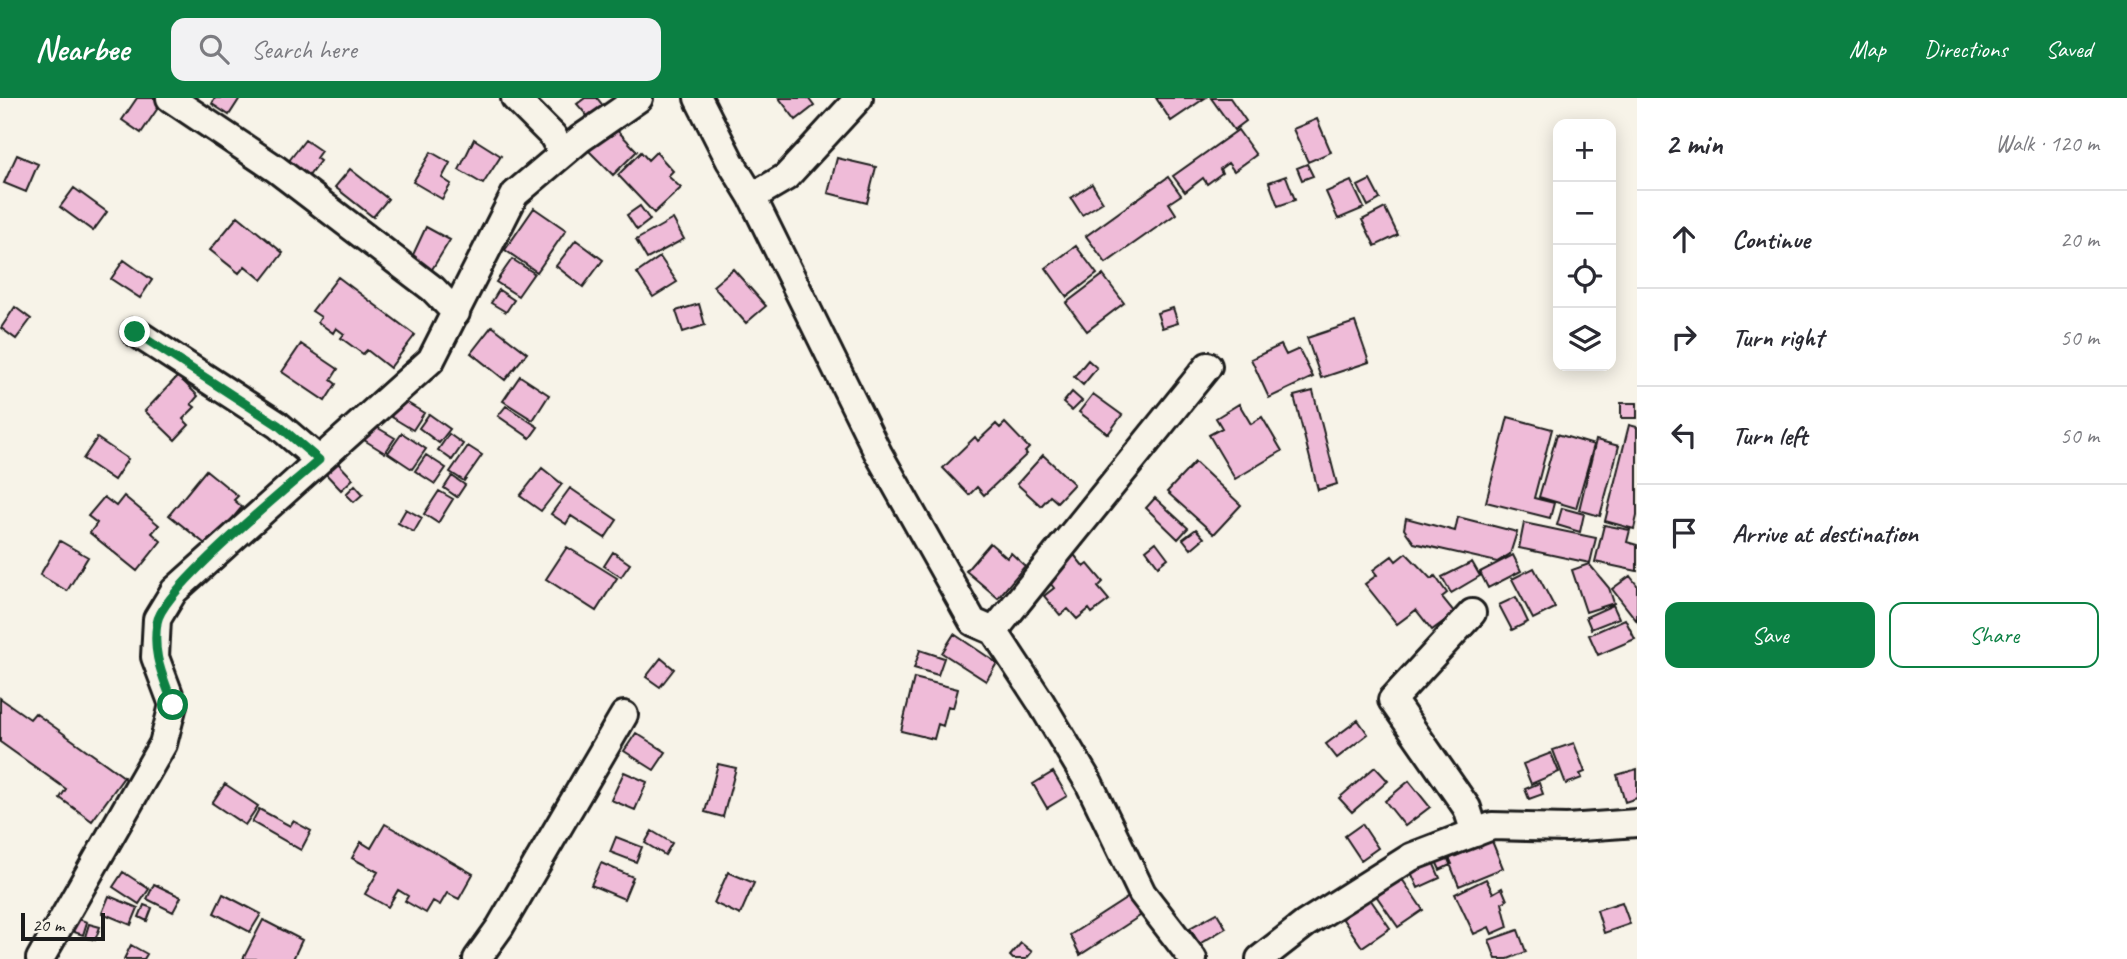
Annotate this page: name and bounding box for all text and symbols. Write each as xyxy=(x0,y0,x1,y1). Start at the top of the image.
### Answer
search box xyxy=(171,18,661,81)
text: Nearbee xyxy=(35,28,129,70)
icon: search xyxy=(195,30,233,68)
text: Search here xyxy=(251,33,357,66)
text: Map xyxy=(1849,34,1886,64)
text: Directions xyxy=(1924,34,2007,64)
text: Saved xyxy=(2045,34,2092,64)
map controls xyxy=(1553,119,1616,371)
button: + xyxy=(1553,119,1616,182)
text: 2 min xyxy=(1665,125,1722,163)
text: Walk · 120 m xyxy=(1995,129,2099,158)
button: − xyxy=(1553,182,1616,245)
icon: ahead xyxy=(1665,220,1703,258)
text: Continue xyxy=(1732,223,1810,256)
text: 20 m xyxy=(2060,225,2099,254)
button: locate xyxy=(1553,245,1616,308)
button: layers xyxy=(1553,308,1616,371)
route end xyxy=(119,316,150,347)
icon: right xyxy=(1665,318,1703,356)
text: Turn right xyxy=(1732,321,1823,354)
text: 50 m xyxy=(2060,323,2099,352)
icon: left xyxy=(1665,416,1703,454)
text: Turn left xyxy=(1732,419,1807,452)
text: 50 m xyxy=(2060,421,2099,450)
icon: arrive xyxy=(1665,514,1703,552)
text: Arrive at destination xyxy=(1732,517,1918,550)
button: Save xyxy=(1665,602,1875,668)
button: Share xyxy=(1889,602,2099,668)
route start xyxy=(157,689,188,720)
scale bar xyxy=(21,910,105,942)
text: 20 m xyxy=(32,913,64,937)

